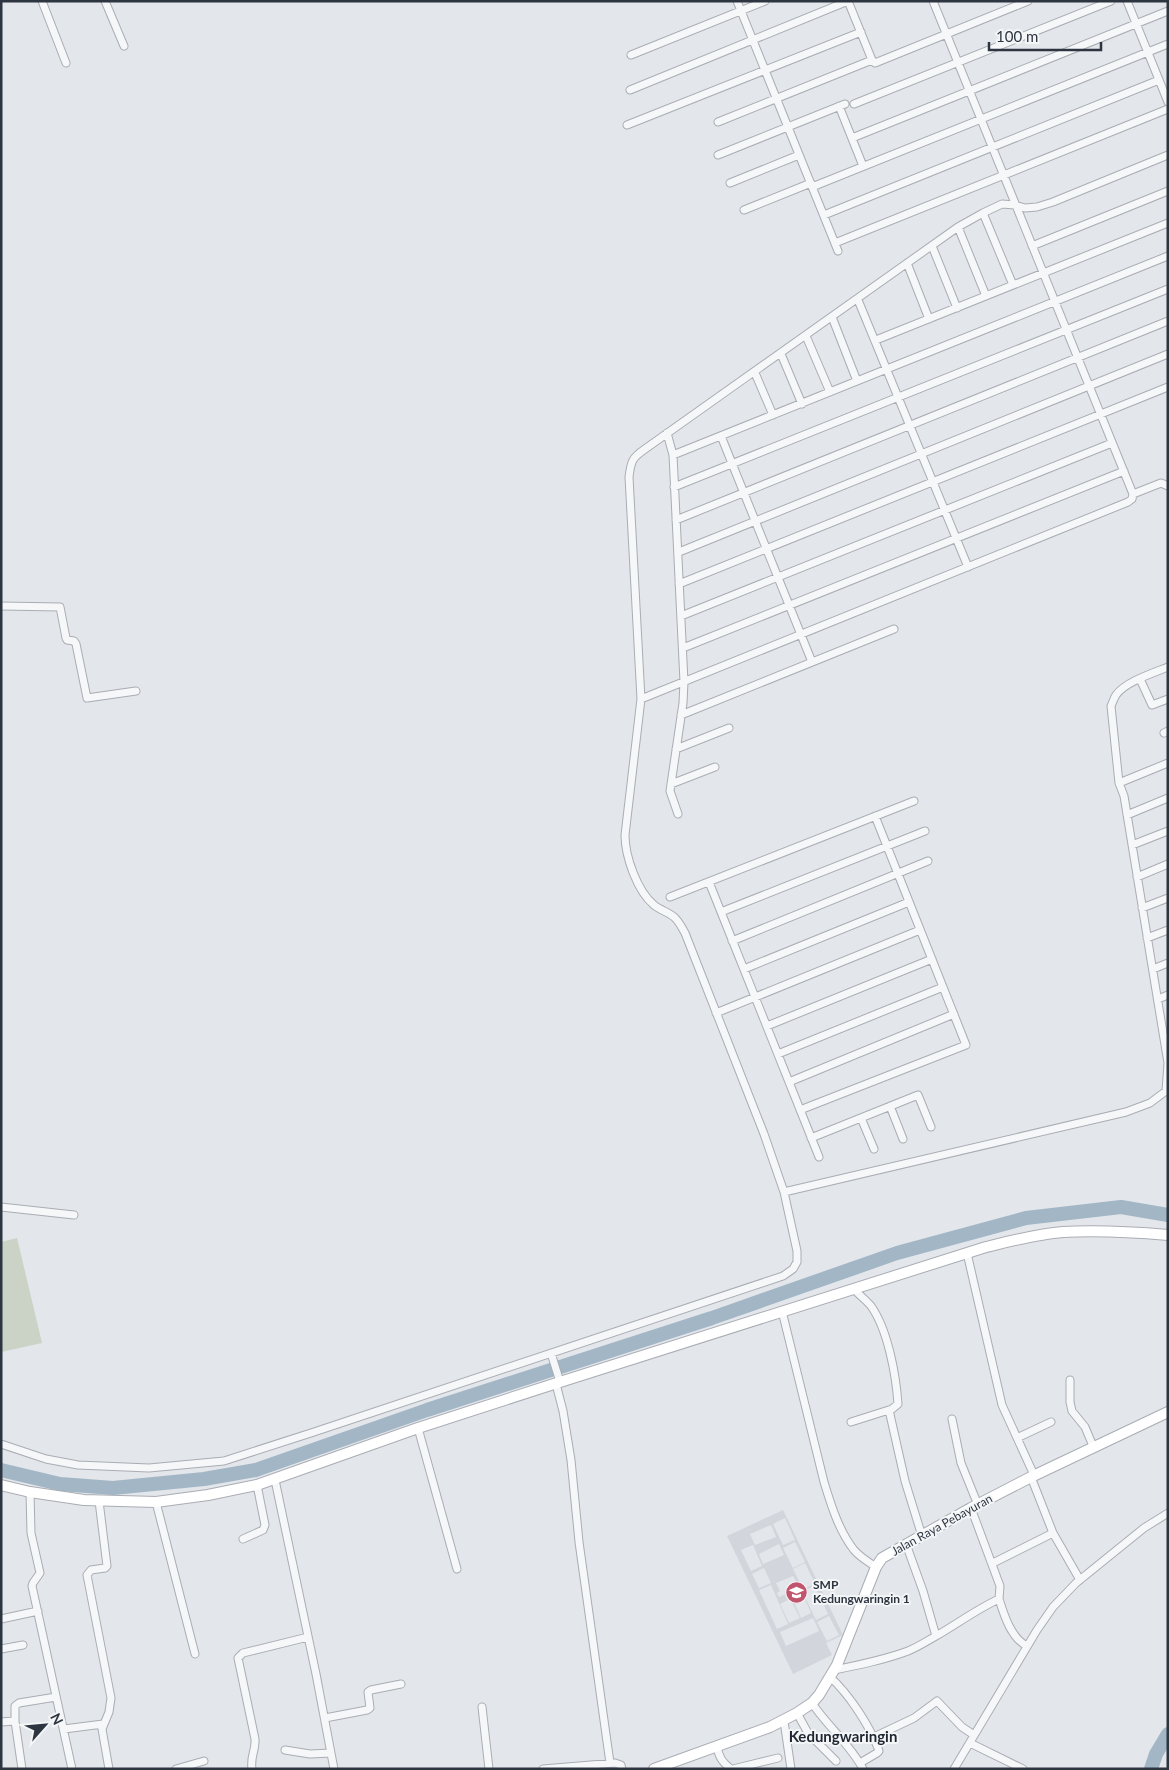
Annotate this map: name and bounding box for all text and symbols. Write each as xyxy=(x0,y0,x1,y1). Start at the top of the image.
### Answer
scale bar xyxy=(989,20,1102,52)
text: 100 m xyxy=(996,27,1038,45)
street label: Jalan Raya Pebayuran xyxy=(889,1491,995,1559)
place label: SMP Kedungwaringin 1 xyxy=(813,1577,910,1606)
school or university icon: SMP Kedungwaringin 1 xyxy=(785,1580,809,1604)
north arrow xyxy=(20,1700,70,1750)
text: N xyxy=(47,1710,67,1728)
district label: Kedungwaringin xyxy=(789,1727,897,1745)

